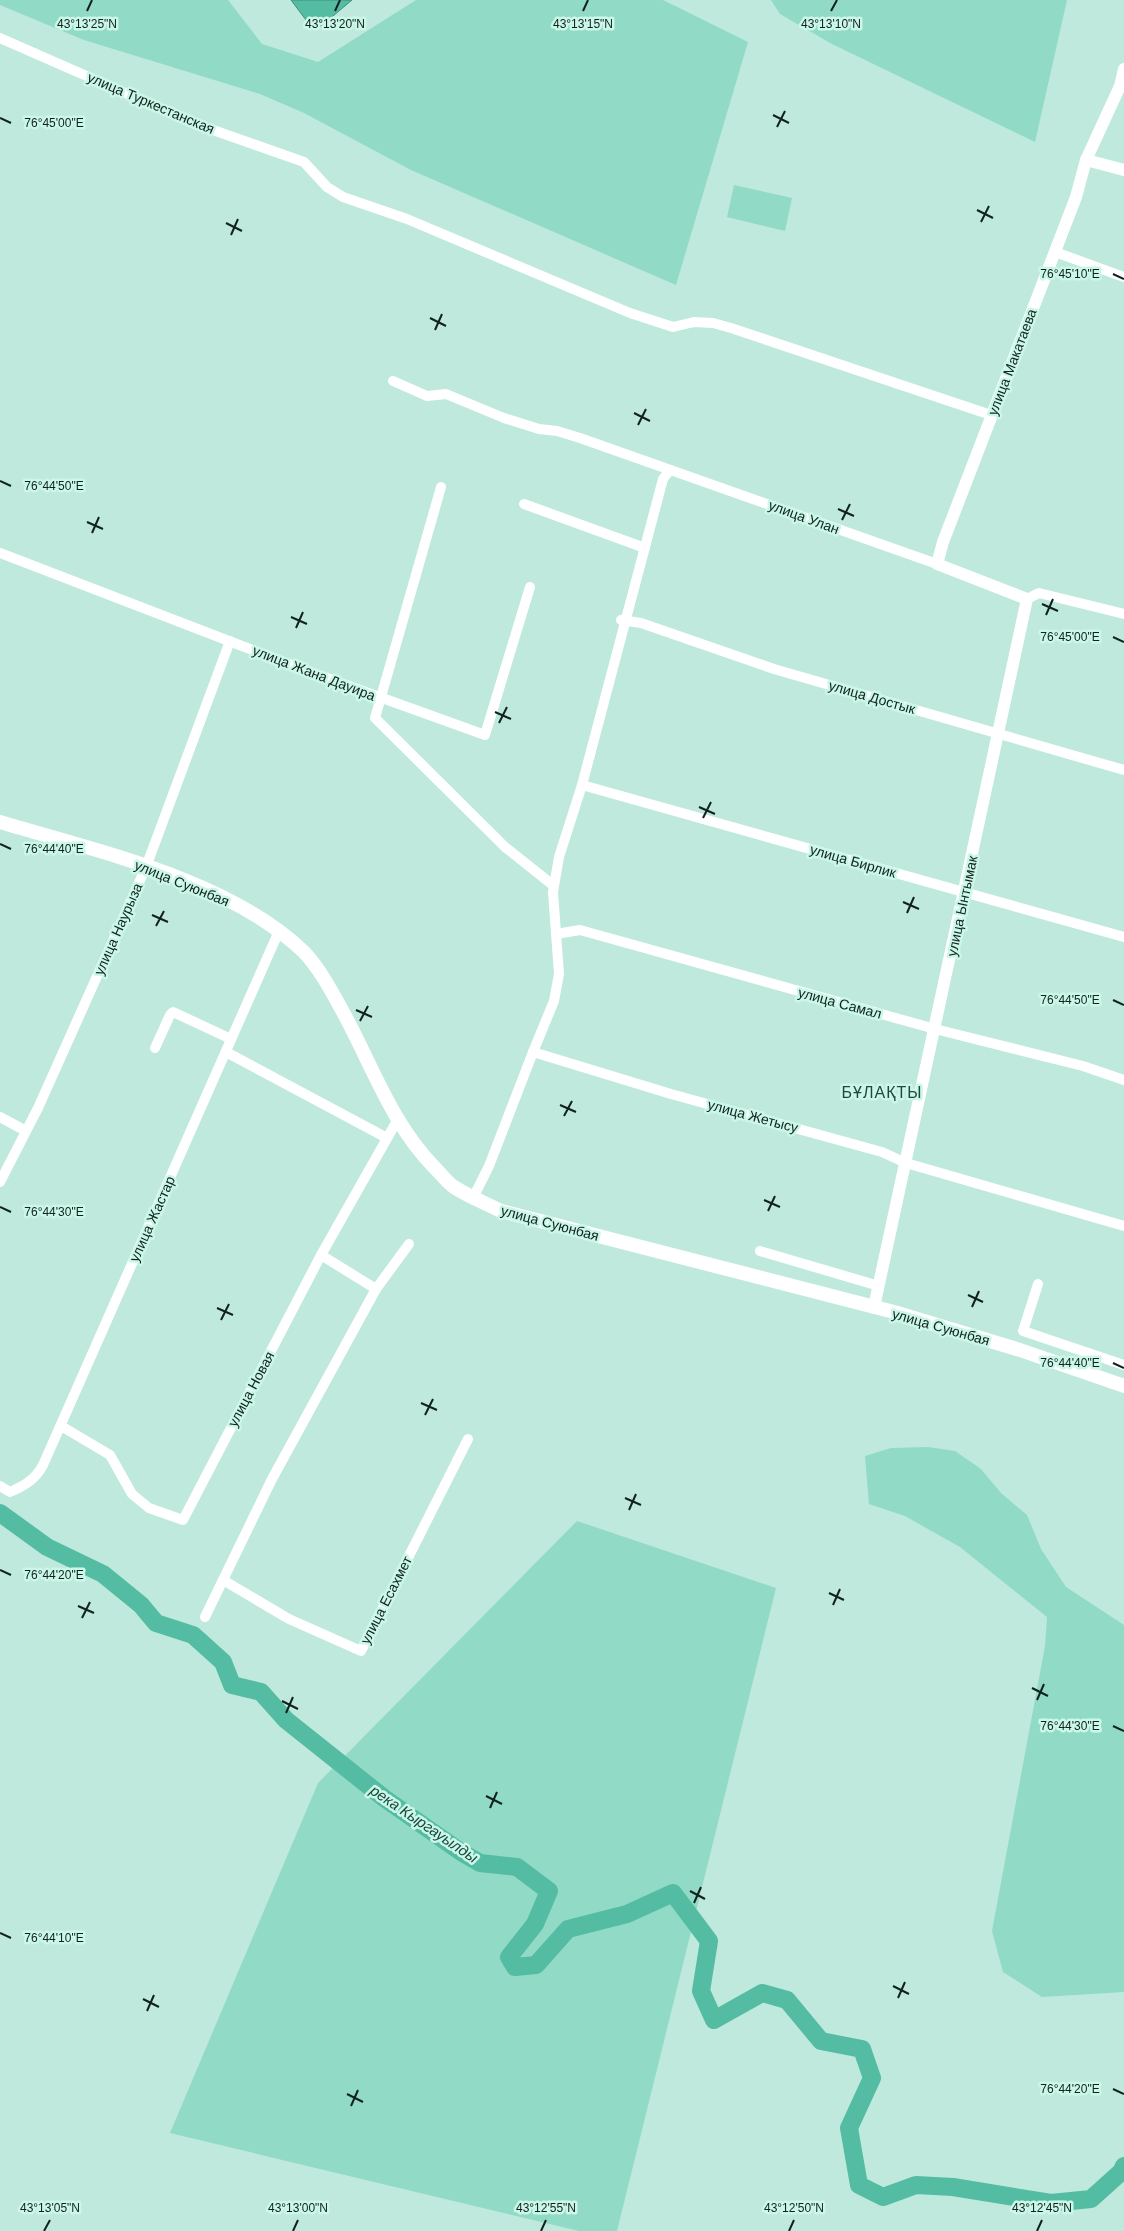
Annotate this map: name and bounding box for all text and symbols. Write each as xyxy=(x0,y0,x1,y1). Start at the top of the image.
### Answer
text: 43°13'25"N xyxy=(57,17,117,31)
text: 43°13'20"N xyxy=(305,17,365,31)
text: 43°13'15"N xyxy=(553,17,613,31)
text: 43°13'10"N xyxy=(801,17,861,31)
street label: улица Туркестанская xyxy=(85,69,217,137)
text: 76°45'00"E xyxy=(24,116,84,130)
text: 76°45'10"E xyxy=(1040,267,1100,281)
street label: улица Макатаева xyxy=(984,306,1040,418)
text: 76°44'50"E xyxy=(24,479,84,493)
street label: улица Улан xyxy=(766,497,842,537)
text: 76°45'00"E xyxy=(1040,630,1100,644)
street label: улица Жана Дауира xyxy=(250,642,378,704)
street label: улица Достык xyxy=(827,677,918,717)
street label: улица Бирлик xyxy=(808,841,899,881)
text: 76°44'40"E xyxy=(24,842,84,856)
street label: улица Ынтымак xyxy=(944,853,981,958)
street label: улица Суюнбая xyxy=(132,857,232,909)
street label: улица Наурыза xyxy=(91,880,146,977)
street label: улица Самал xyxy=(796,984,884,1022)
text: 76°44'50"E xyxy=(1040,993,1100,1007)
district label: БҰЛАҚТЫ xyxy=(842,1084,922,1101)
street label: улица Жетысу xyxy=(706,1096,800,1136)
street label: улица Жастар xyxy=(126,1173,178,1264)
street label: улица Суюнбая xyxy=(499,1202,601,1244)
text: 76°44'30"E xyxy=(24,1205,84,1219)
street label: улица Суюнбая xyxy=(890,1305,992,1349)
street label: улица Новая xyxy=(224,1349,278,1429)
text: 76°44'40"E xyxy=(1040,1356,1100,1370)
street label: улица Есахмет xyxy=(357,1553,415,1647)
text: 76°44'20"E xyxy=(24,1568,84,1582)
text: 76°44'30"E xyxy=(1040,1719,1100,1733)
water label: река Кыргауылды xyxy=(367,1781,481,1866)
text: 76°44'10"E xyxy=(24,1931,84,1945)
text: 76°44'20"E xyxy=(1040,2082,1100,2096)
text: 43°13'05"N xyxy=(20,2201,80,2215)
text: 43°13'00"N xyxy=(268,2201,328,2215)
text: 43°12'55"N xyxy=(516,2201,576,2215)
text: 43°12'50"N xyxy=(764,2201,824,2215)
text: 43°12'45"N xyxy=(1012,2201,1072,2215)

